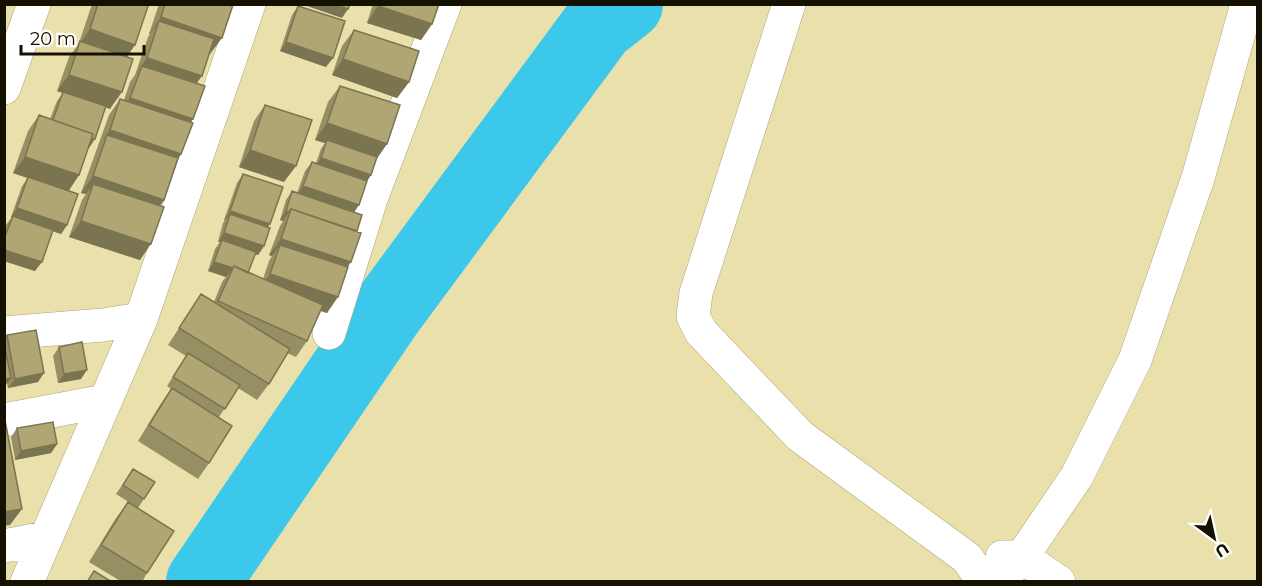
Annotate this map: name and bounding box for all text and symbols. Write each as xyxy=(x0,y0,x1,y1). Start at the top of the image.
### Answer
scale bar xyxy=(21,18,144,56)
text: 20 m xyxy=(30,28,76,50)
north arrow xyxy=(1184,508,1244,568)
text: U xyxy=(1211,539,1232,562)

